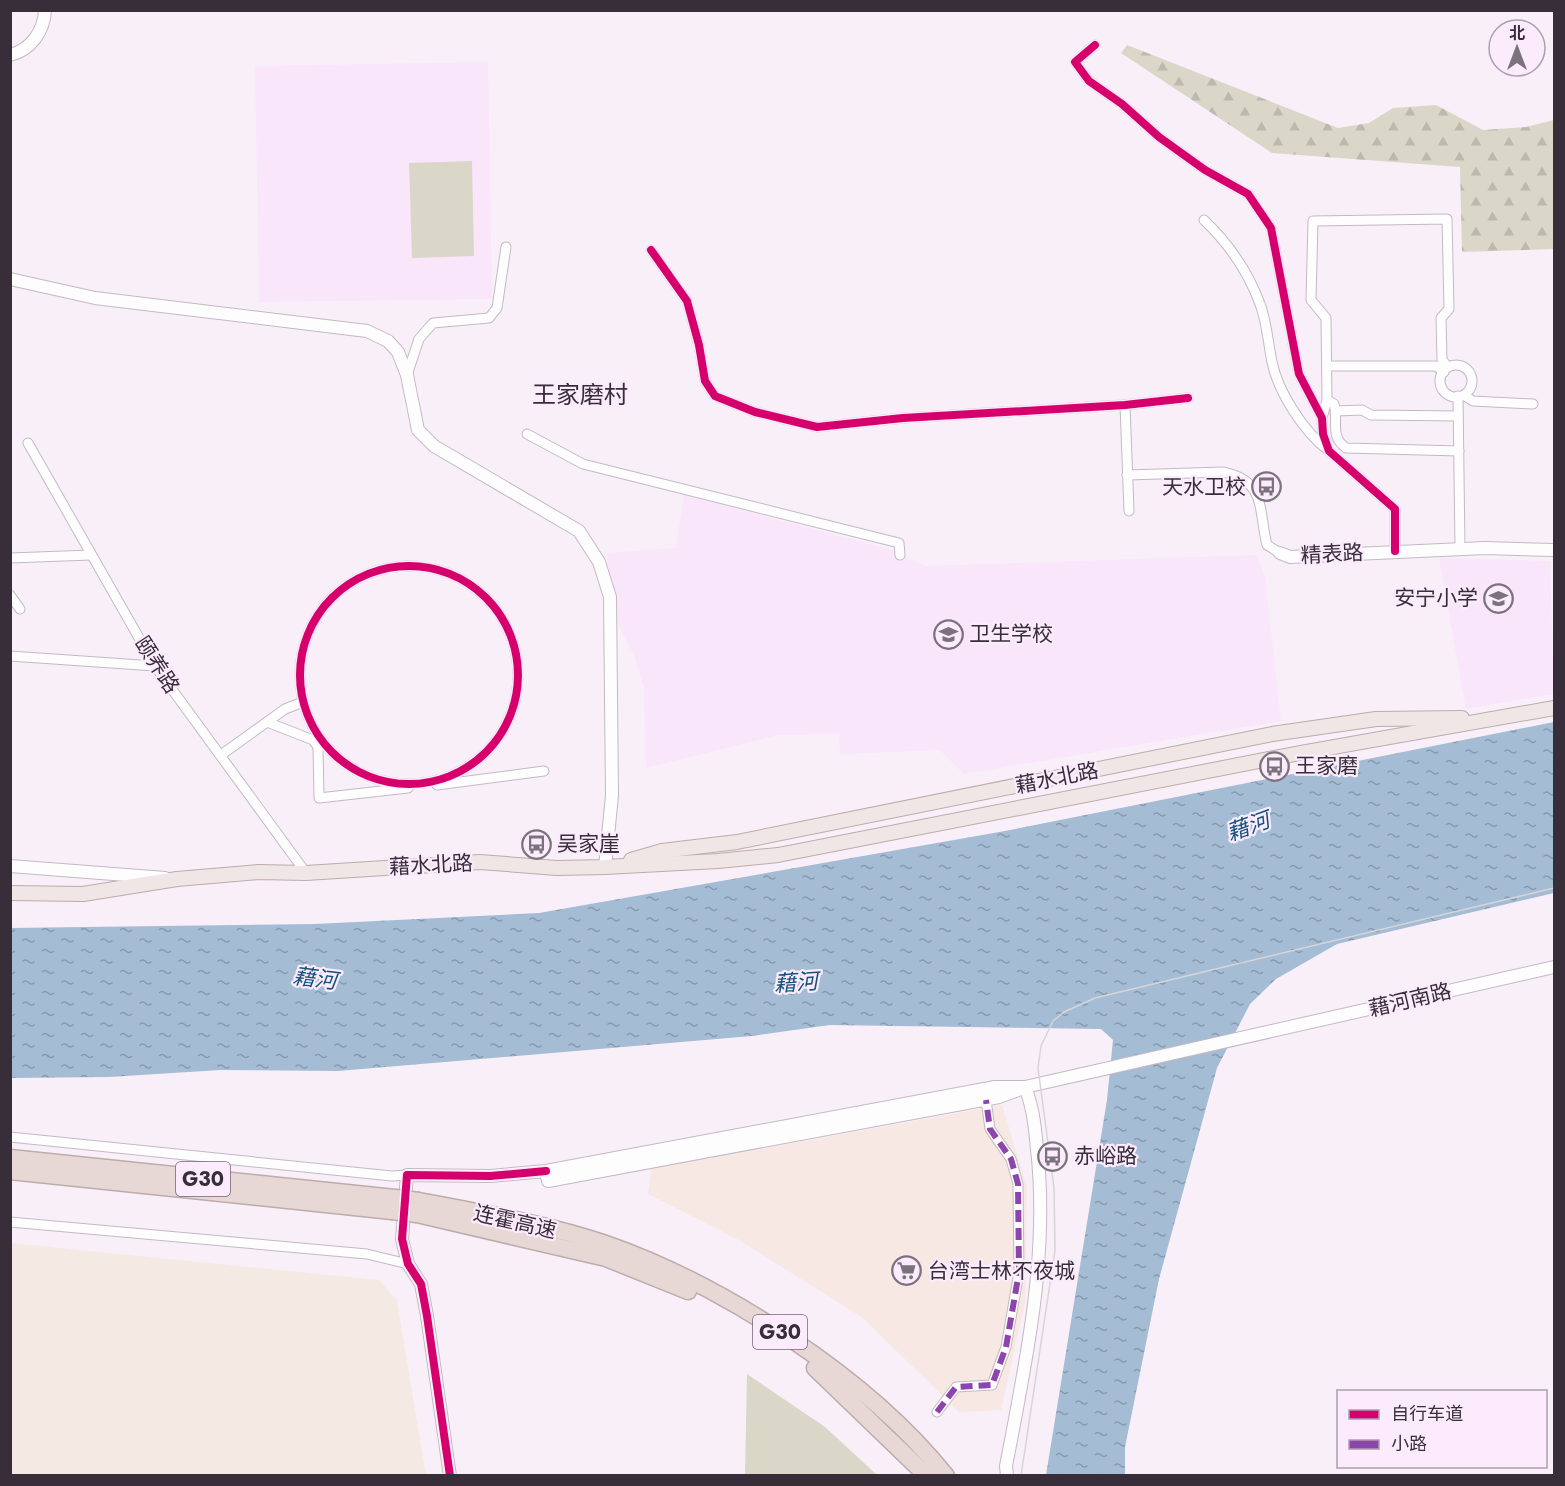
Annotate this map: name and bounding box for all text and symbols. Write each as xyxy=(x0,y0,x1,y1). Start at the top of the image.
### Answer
north arrow xyxy=(1487,18,1547,78)
text: 北 xyxy=(1509,22,1525,45)
district label: 王家磨村 xyxy=(532,377,628,412)
bus stop icon: 天水卫校 xyxy=(1251,471,1283,503)
place label: 天水卫校 xyxy=(1162,472,1246,502)
street label: 精表路 xyxy=(1300,537,1364,571)
school or university icon: 安宁小学 xyxy=(1483,582,1515,614)
place label: 安宁小学 xyxy=(1394,583,1478,613)
school or university icon: 卫生学校 xyxy=(932,618,964,650)
place label: 卫生学校 xyxy=(969,619,1053,649)
street label: 颐养路 xyxy=(127,630,187,700)
bus stop icon: 王家磨 xyxy=(1258,750,1290,782)
place label: 王家磨 xyxy=(1295,751,1358,781)
street label: 藉水北路 xyxy=(1013,755,1101,801)
water label: 藉河 xyxy=(1222,802,1278,849)
bus stop icon: 吴家崖 xyxy=(520,828,552,860)
place label: 吴家崖 xyxy=(557,829,620,859)
street label: 藉水北路 xyxy=(388,848,474,882)
water label: 藉河 xyxy=(291,959,343,997)
water label: 藉河 xyxy=(773,964,823,999)
street label: 藉河南路 xyxy=(1366,976,1454,1024)
bus stop icon: 赤峪路 xyxy=(1037,1140,1069,1172)
place label: 赤峪路 xyxy=(1074,1141,1137,1171)
road number: G30 xyxy=(176,1162,230,1196)
street label: 连霍高速 xyxy=(471,1198,559,1246)
supermarket icon: 台湾士林不夜城 xyxy=(891,1255,923,1287)
place label: 台湾士林不夜城 xyxy=(928,1256,1075,1286)
road number: G30 xyxy=(753,1315,807,1349)
legend xyxy=(1337,1390,1547,1468)
text: 自行车道 xyxy=(1391,1401,1463,1427)
text: 小路 xyxy=(1391,1431,1427,1457)

